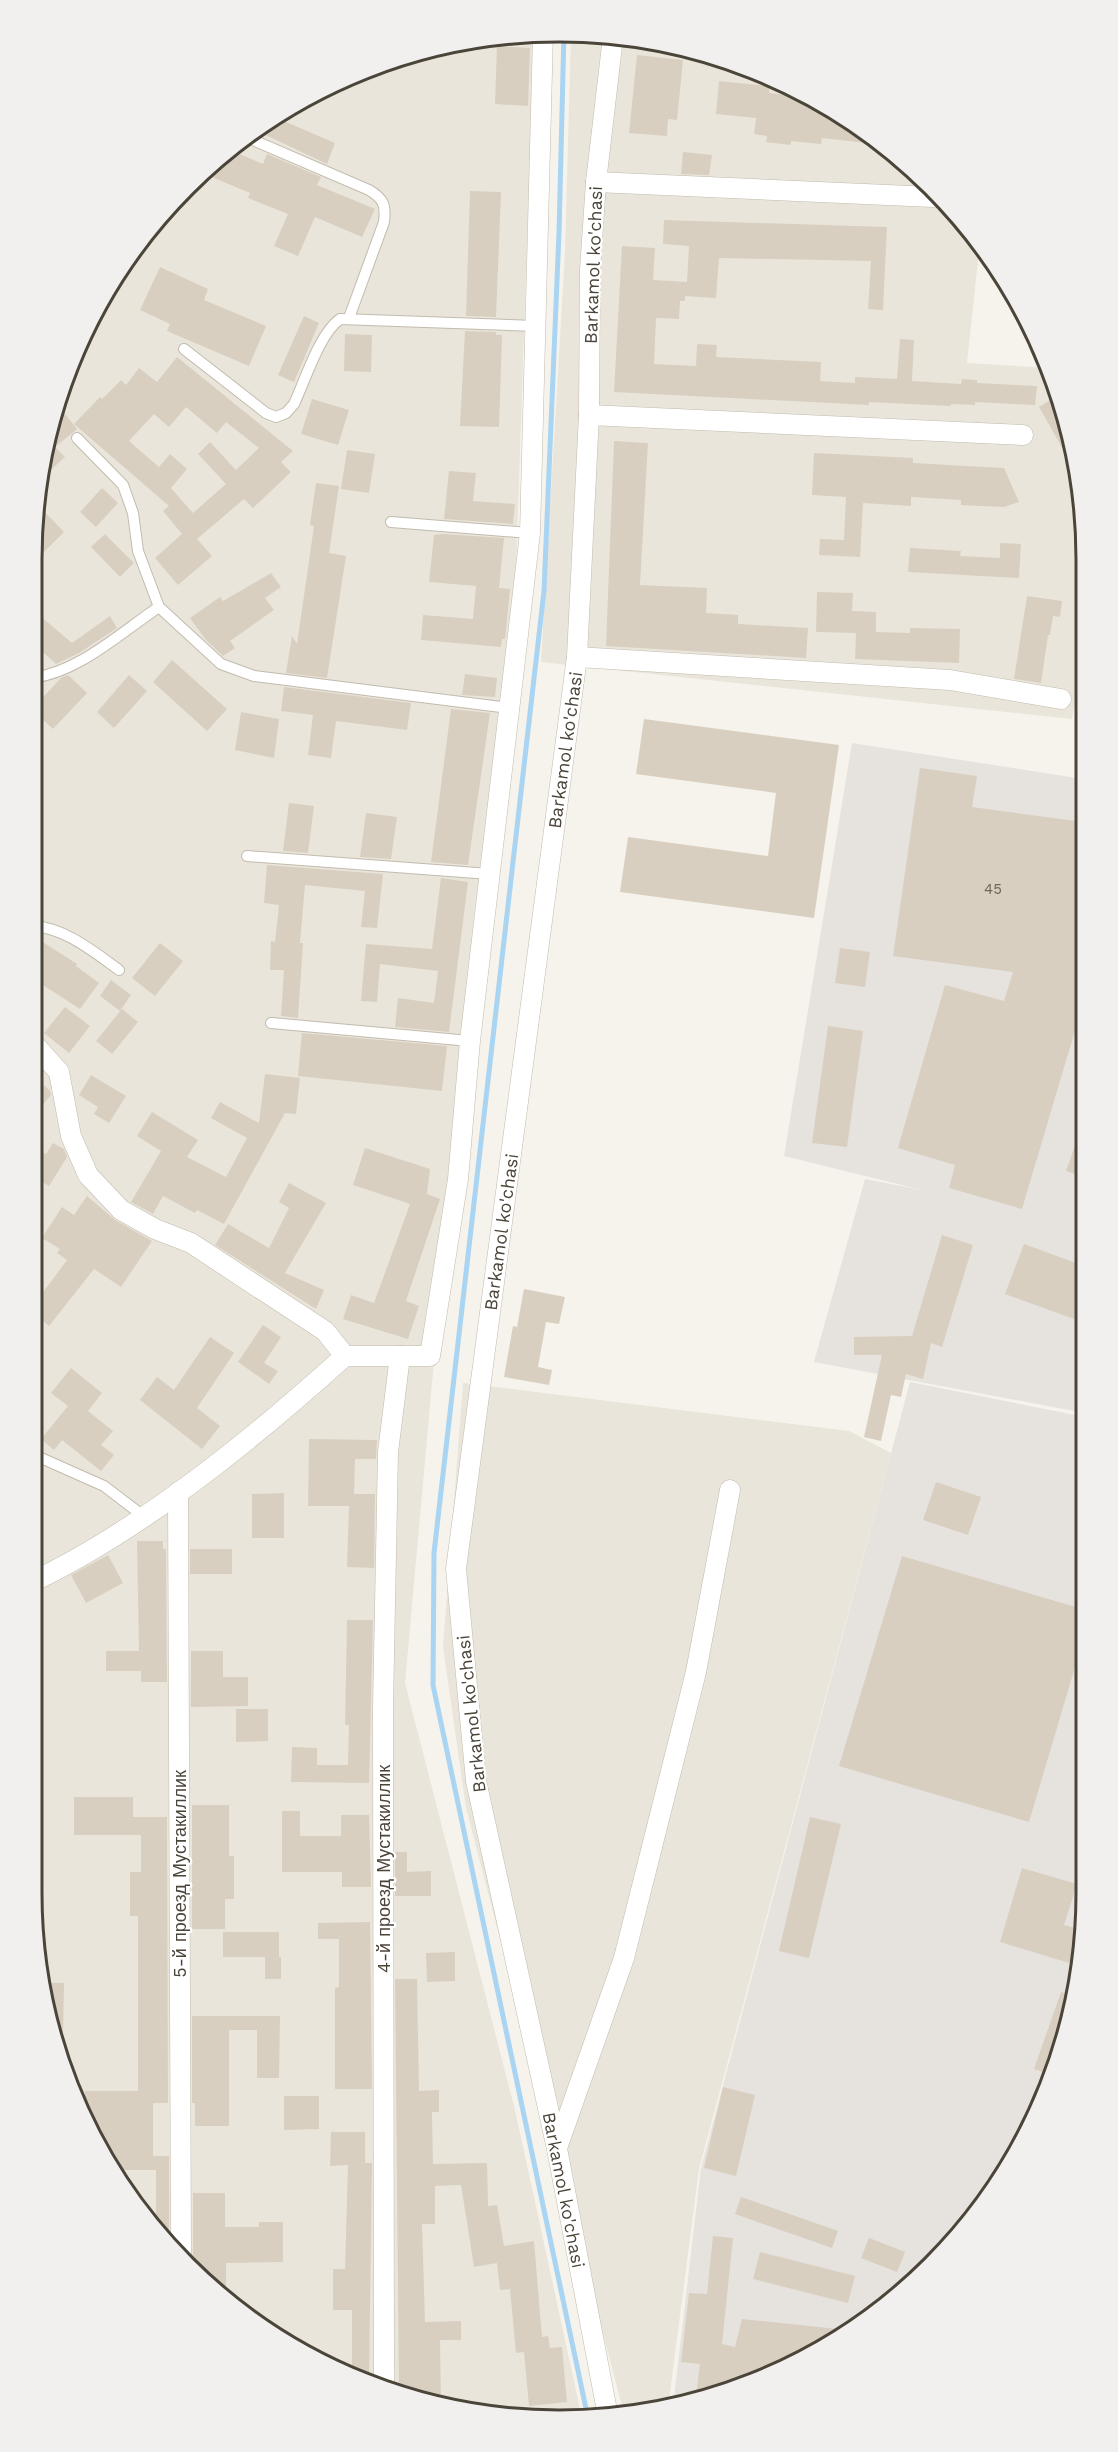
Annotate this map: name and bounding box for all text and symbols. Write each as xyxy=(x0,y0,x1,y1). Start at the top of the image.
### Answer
street label: Barkamol ko'chasi xyxy=(580,186,606,344)
street label: Barkamol ko'chasi xyxy=(544,670,586,830)
house number: 45 xyxy=(984,880,1002,898)
street label: Barkamol ko'chasi xyxy=(480,1152,522,1312)
street label: Barkamol ko'chasi xyxy=(452,1634,490,1794)
street label: 4-й проезд Мустакиллик xyxy=(373,1765,394,1973)
street label: 5-й проезд Мустакиллик xyxy=(169,1770,190,1978)
street label: Barkamol ko'chasi xyxy=(539,2110,589,2270)

